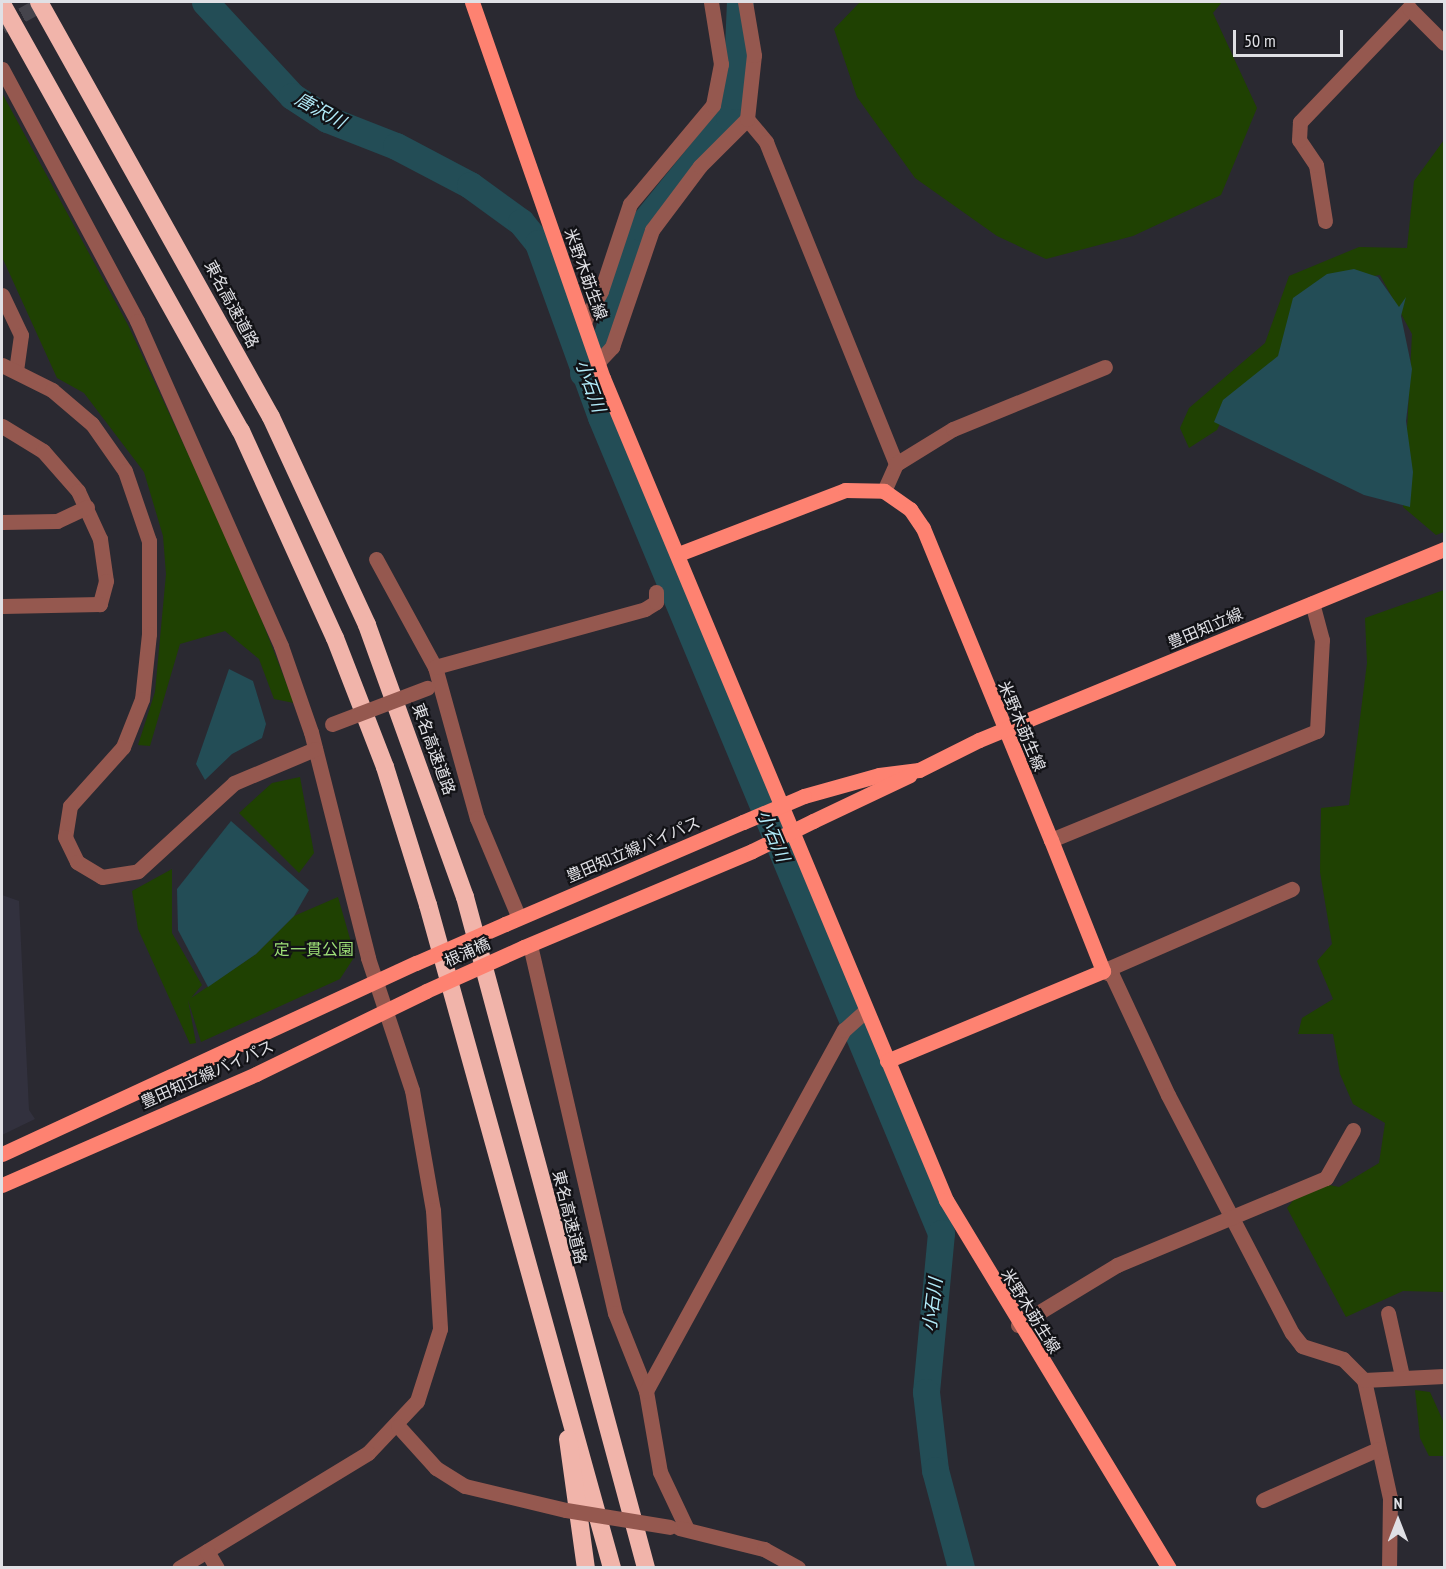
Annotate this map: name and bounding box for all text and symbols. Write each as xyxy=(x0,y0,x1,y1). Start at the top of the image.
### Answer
scale bar xyxy=(1236,18,1346,56)
text: 50 m xyxy=(1244,29,1276,52)
water label: 唐沢川 xyxy=(291,88,349,134)
street label: 米野木莇生線 xyxy=(561,226,611,322)
street label: 東名高速道路 xyxy=(201,257,263,351)
water label: 小石川 xyxy=(571,357,609,415)
street label: 豊田知立線 xyxy=(1164,604,1246,652)
street label: 米野木莇生線 xyxy=(994,678,1050,774)
street label: 東名高速道路 xyxy=(409,701,459,797)
water label: 小石川 xyxy=(753,807,793,865)
street label: 豊田知立線バイパス xyxy=(563,812,703,886)
street label: 根浦橋 xyxy=(441,933,493,971)
park label: 定一貫公園 xyxy=(274,939,354,959)
street label: 豊田知立線バイパス xyxy=(137,1036,277,1112)
street label: 東名高速道路 xyxy=(549,1168,591,1266)
street label: 米野木莇生線 xyxy=(997,1265,1065,1357)
water label: 小石川 xyxy=(919,1277,947,1333)
north arrow xyxy=(1368,1491,1428,1551)
text: N xyxy=(1394,1493,1402,1513)

